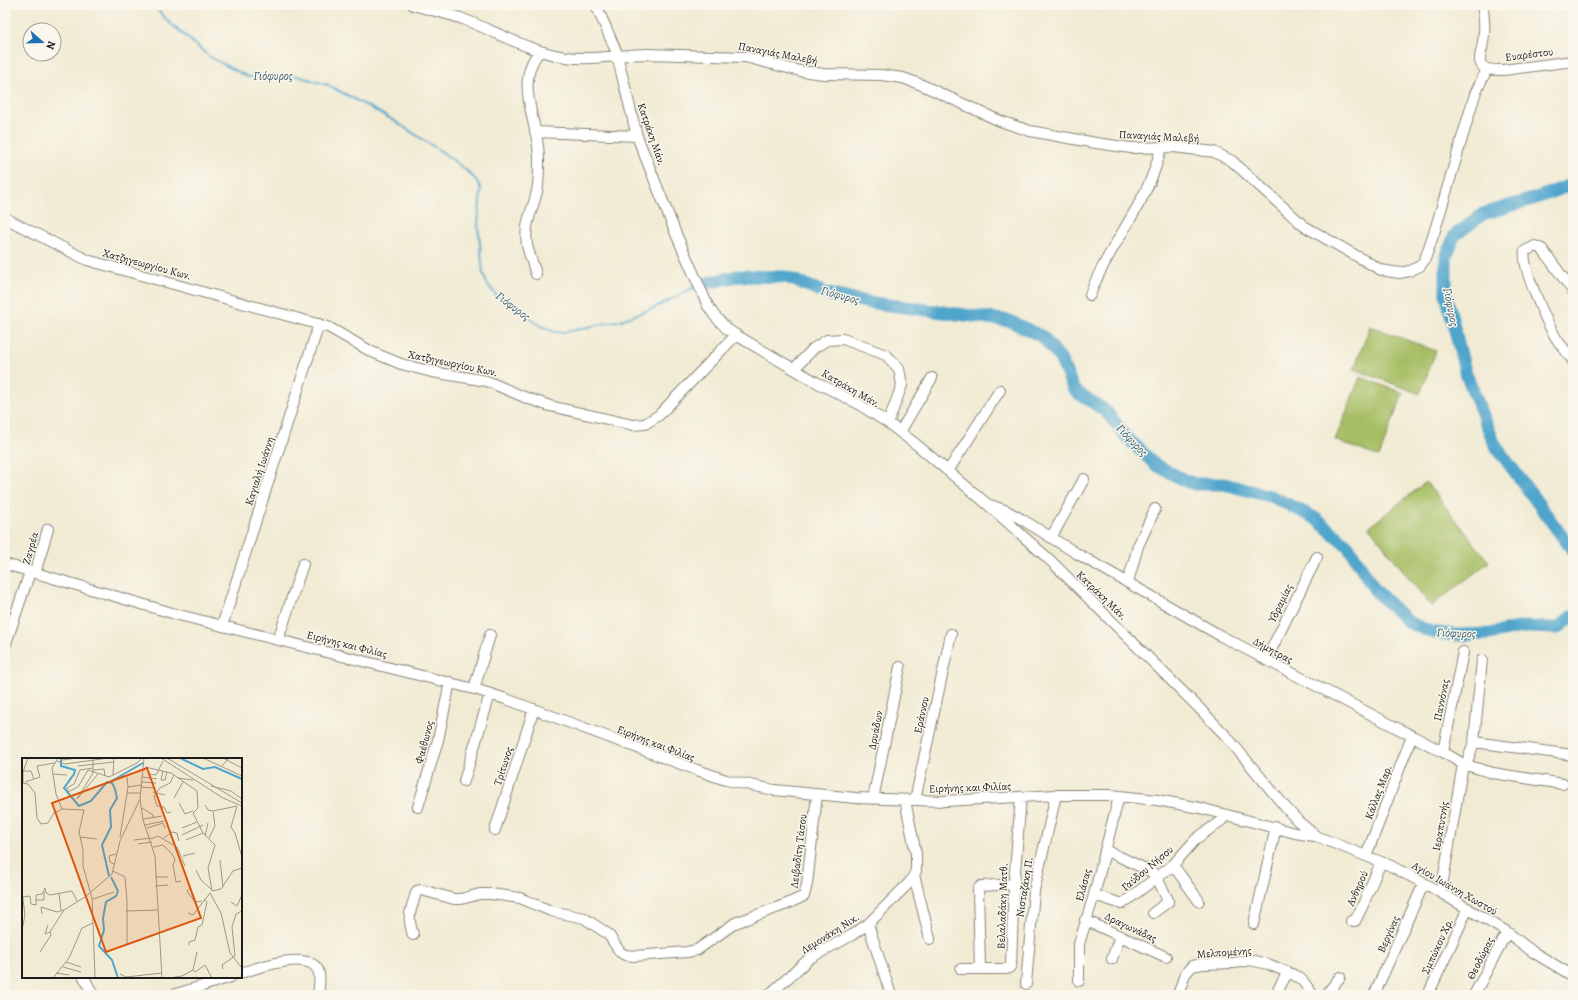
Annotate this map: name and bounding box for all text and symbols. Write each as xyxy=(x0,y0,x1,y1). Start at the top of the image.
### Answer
north arrow xyxy=(22,22,62,62)
street label: Παναγιάς Μαλεβή xyxy=(737,38,819,69)
text: N xyxy=(43,39,59,52)
street label: Ευαρέστου xyxy=(1504,44,1554,65)
water label: Γιόφυρος xyxy=(253,68,293,84)
street label: Κατράκη Μάν. xyxy=(634,101,669,167)
street label: Παναγιάς Μαλεβή xyxy=(1118,127,1200,146)
street label: Χατζηγεωργίου Κων. xyxy=(101,245,193,284)
water label: Γιόφυρος xyxy=(819,282,861,308)
water label: Γιόφυρος xyxy=(1439,286,1463,328)
water label: Γιόφυρος xyxy=(492,288,534,324)
street label: Χατζηγεωργίου Κων. xyxy=(407,347,499,380)
street label: Κατράκη Μάν. xyxy=(819,366,883,411)
water label: Γιόφυρος xyxy=(1113,420,1152,460)
street label: Καγιαλή Ιωάννη xyxy=(241,435,278,507)
street label: Ζαγρέα xyxy=(19,530,42,566)
street label: Κατράκη Μάν. xyxy=(1073,567,1130,623)
street label: Υδραμίας xyxy=(1264,581,1296,626)
water label: Γιόφυρος xyxy=(1436,624,1476,642)
street label: Ειρήνης και Φιλίας xyxy=(305,627,389,662)
street label: Δήμητρας xyxy=(1250,634,1295,667)
street label: Παννόνας xyxy=(1430,678,1453,722)
street label: Εράννου xyxy=(910,695,933,735)
street label: Δρυάδων xyxy=(864,709,887,751)
street label: Φαέθωνος xyxy=(411,719,437,766)
street label: Ειρήνης και Φιλίας xyxy=(615,722,697,765)
street label: Τρίτωνος xyxy=(490,745,517,788)
inset map xyxy=(22,758,242,978)
street label: Κάλλας Μαρ. xyxy=(1361,763,1396,822)
street label: Ειρήνης και Φιλίας xyxy=(929,779,1011,796)
street label: Ιεραπυτνής xyxy=(1429,800,1452,852)
street label: Λειβαδίτη Τάσου xyxy=(786,813,810,890)
street label: Γαύδου Νήσου xyxy=(1118,842,1176,895)
street label: Νισταζάκη Π. xyxy=(1012,856,1037,918)
street label: Αγίου Ιωάννη Χωστού xyxy=(1408,857,1500,919)
street label: Βελαλαδάκη Ματθ. xyxy=(994,863,1011,949)
street label: Ελάσας xyxy=(1072,867,1095,903)
street label: Ανθηρού xyxy=(1343,868,1372,909)
street label: Λεμονάκη Νικ. xyxy=(797,909,862,958)
street label: Δραγωνάδας xyxy=(1102,909,1159,946)
street label: Βεργίνας xyxy=(1374,913,1403,955)
street label: Σμπώκου Χρ. xyxy=(1418,916,1457,976)
street label: Θεοδώρας xyxy=(1463,934,1498,982)
street label: Μελπομένης xyxy=(1196,943,1252,962)

